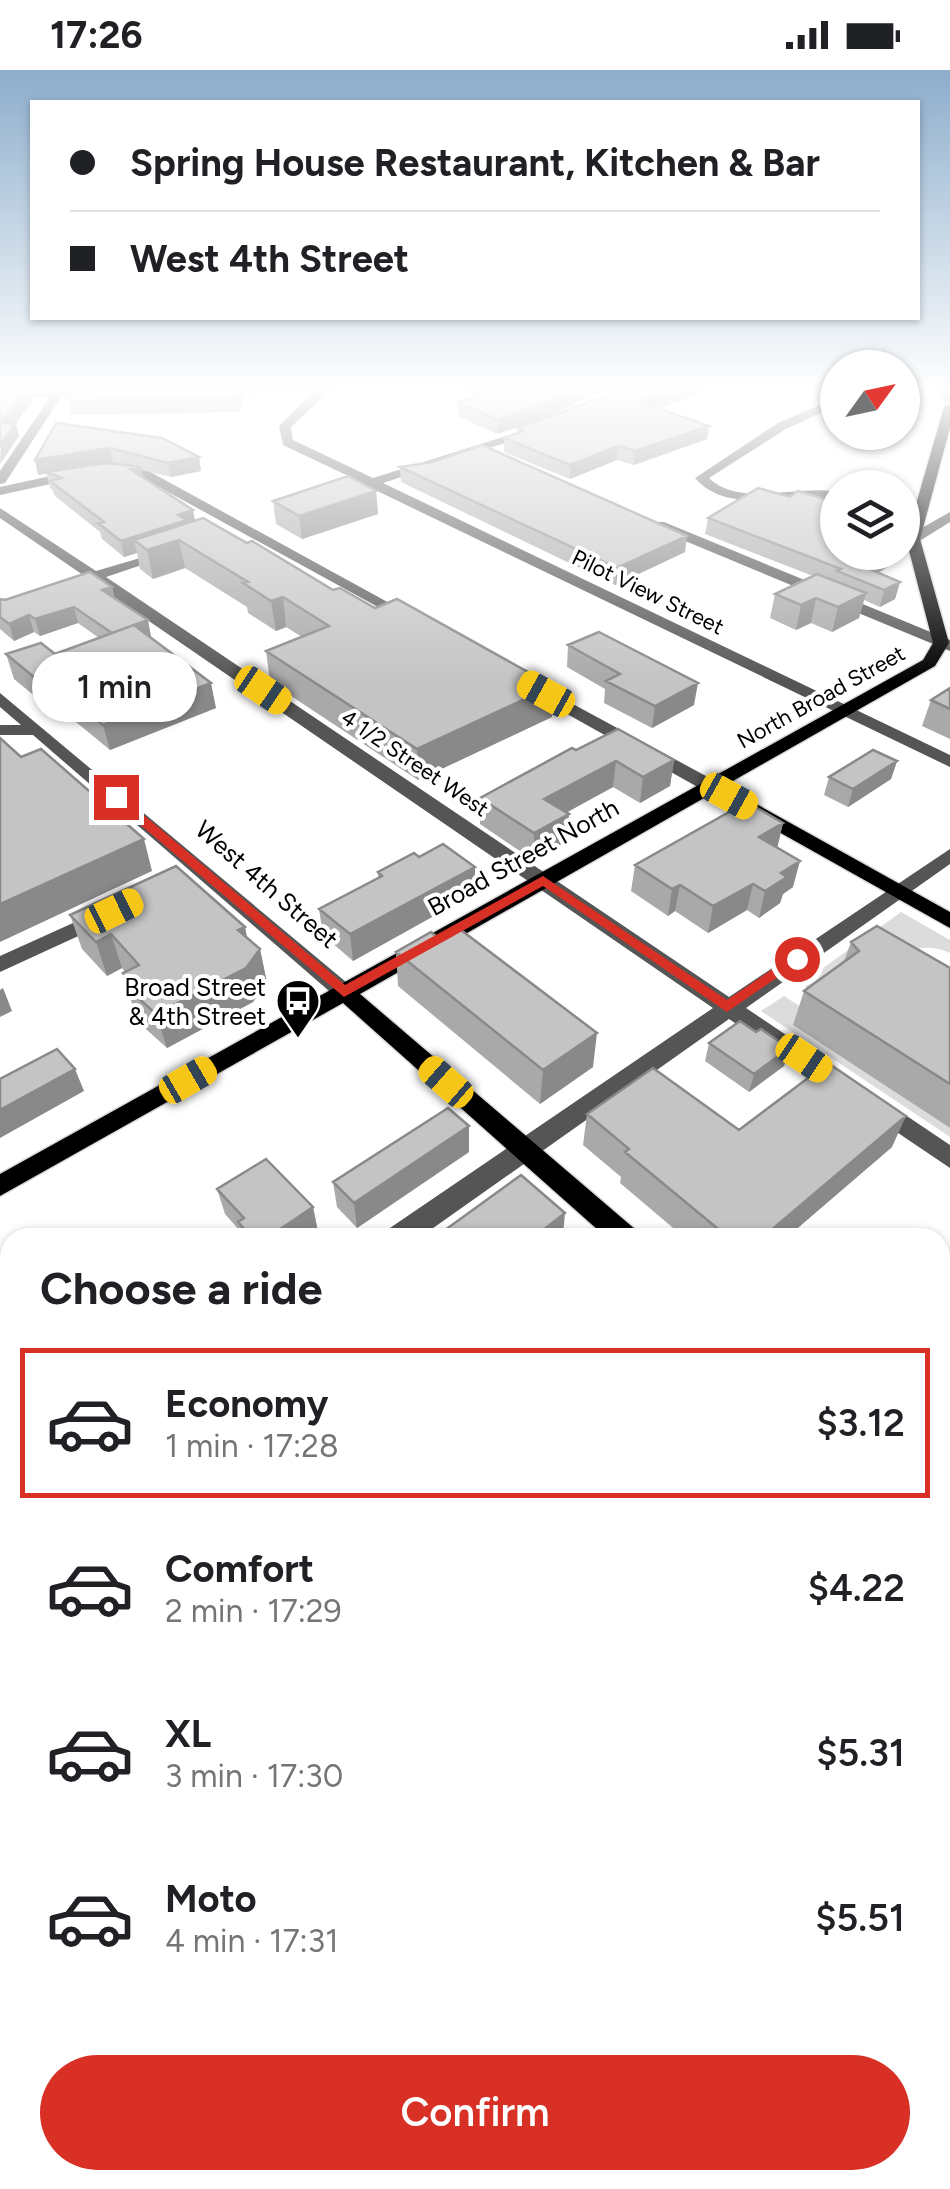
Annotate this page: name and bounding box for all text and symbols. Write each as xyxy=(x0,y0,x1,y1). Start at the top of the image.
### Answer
text: 17:26 xyxy=(50,12,143,58)
text: Spring House Restaurant, Kitchen & Bar xyxy=(130,140,820,186)
text: West 4th Street xyxy=(130,236,409,282)
north arrow xyxy=(820,350,920,450)
map controls xyxy=(820,350,920,570)
button: layers xyxy=(820,470,920,570)
street label: Pilot View Street xyxy=(568,544,728,640)
street label: North Broad Street xyxy=(732,640,910,754)
callout: 1 min xyxy=(34,652,198,722)
car xyxy=(230,661,296,719)
car xyxy=(512,666,580,722)
text: 1 min xyxy=(77,668,152,706)
street label: 4 1/2 Street West xyxy=(336,704,494,822)
car xyxy=(695,768,763,824)
route end xyxy=(94,775,139,820)
street label: Broad Street North xyxy=(422,792,624,922)
street label: West 4th Street xyxy=(190,814,344,954)
car xyxy=(80,884,148,938)
route start xyxy=(775,937,820,982)
place label: Broad Street & 4th Street xyxy=(124,972,266,1031)
bus stop icon: Broad Street & 4th Street xyxy=(275,978,321,1039)
car xyxy=(771,1029,837,1087)
car xyxy=(414,1051,478,1113)
car xyxy=(155,1052,221,1108)
text: Choose a ride xyxy=(40,1261,322,1315)
icon: car xyxy=(45,1378,135,1468)
text: Economy xyxy=(165,1381,328,1427)
text: $3.12 xyxy=(816,1400,905,1446)
text: 1 min · 17:28 xyxy=(165,1427,339,1465)
icon: car xyxy=(45,1543,135,1633)
text: Comfort xyxy=(165,1546,314,1592)
text: $4.22 xyxy=(808,1565,905,1611)
text: 2 min · 17:29 xyxy=(165,1592,342,1630)
icon: car xyxy=(45,1708,135,1798)
text: XL xyxy=(165,1711,211,1757)
text: $5.31 xyxy=(816,1730,905,1776)
text: 3 min · 17:30 xyxy=(165,1757,343,1795)
icon: car xyxy=(45,1873,135,1963)
text: Moto xyxy=(165,1876,257,1922)
text: $5.51 xyxy=(815,1895,905,1941)
text: 4 min · 17:31 xyxy=(165,1922,338,1960)
button: Confirm xyxy=(40,2055,910,2170)

